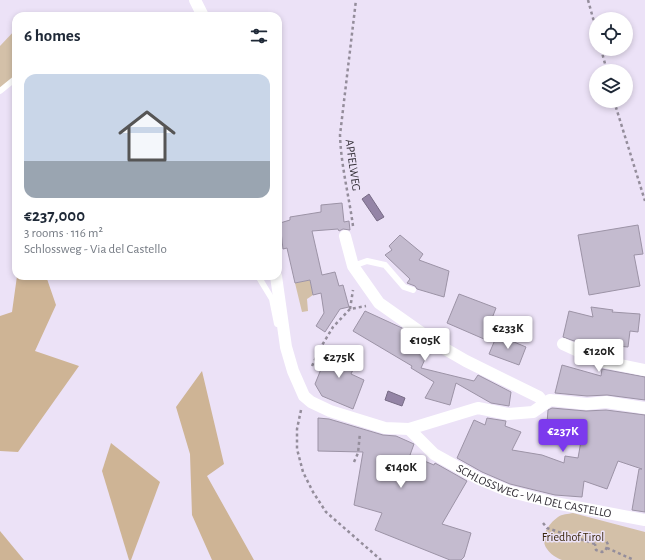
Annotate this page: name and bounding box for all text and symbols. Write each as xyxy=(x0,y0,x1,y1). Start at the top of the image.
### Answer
map controls xyxy=(589,12,633,108)
button: locate xyxy=(589,12,633,56)
icon: filters xyxy=(248,25,270,47)
text: 6 homes xyxy=(24,27,80,44)
button: layers xyxy=(589,64,633,108)
icon: home xyxy=(111,100,183,172)
street label: APFELWEG xyxy=(343,138,363,192)
text: €237,000 xyxy=(24,207,85,224)
text: 3 rooms · 116 m² xyxy=(24,227,103,240)
text: Schlossweg - Via del Castello xyxy=(24,243,167,256)
pin: €233K xyxy=(480,316,536,350)
text: €233K xyxy=(493,322,524,335)
pin: €105K xyxy=(397,328,453,362)
text: €105K xyxy=(410,334,440,347)
pin: €120K xyxy=(571,339,627,373)
pin: €275K xyxy=(311,345,367,379)
text: €120K xyxy=(583,345,615,358)
text: €275K xyxy=(323,351,355,364)
pin: €237K xyxy=(535,419,591,453)
text: €237K xyxy=(547,425,579,438)
pin: €140K xyxy=(373,455,429,489)
text: €140K xyxy=(385,461,417,474)
street label: SCHLOSSWEG - VIA DEL CASTELLO xyxy=(454,462,613,520)
park label: Friedhof Tirol xyxy=(542,531,604,543)

